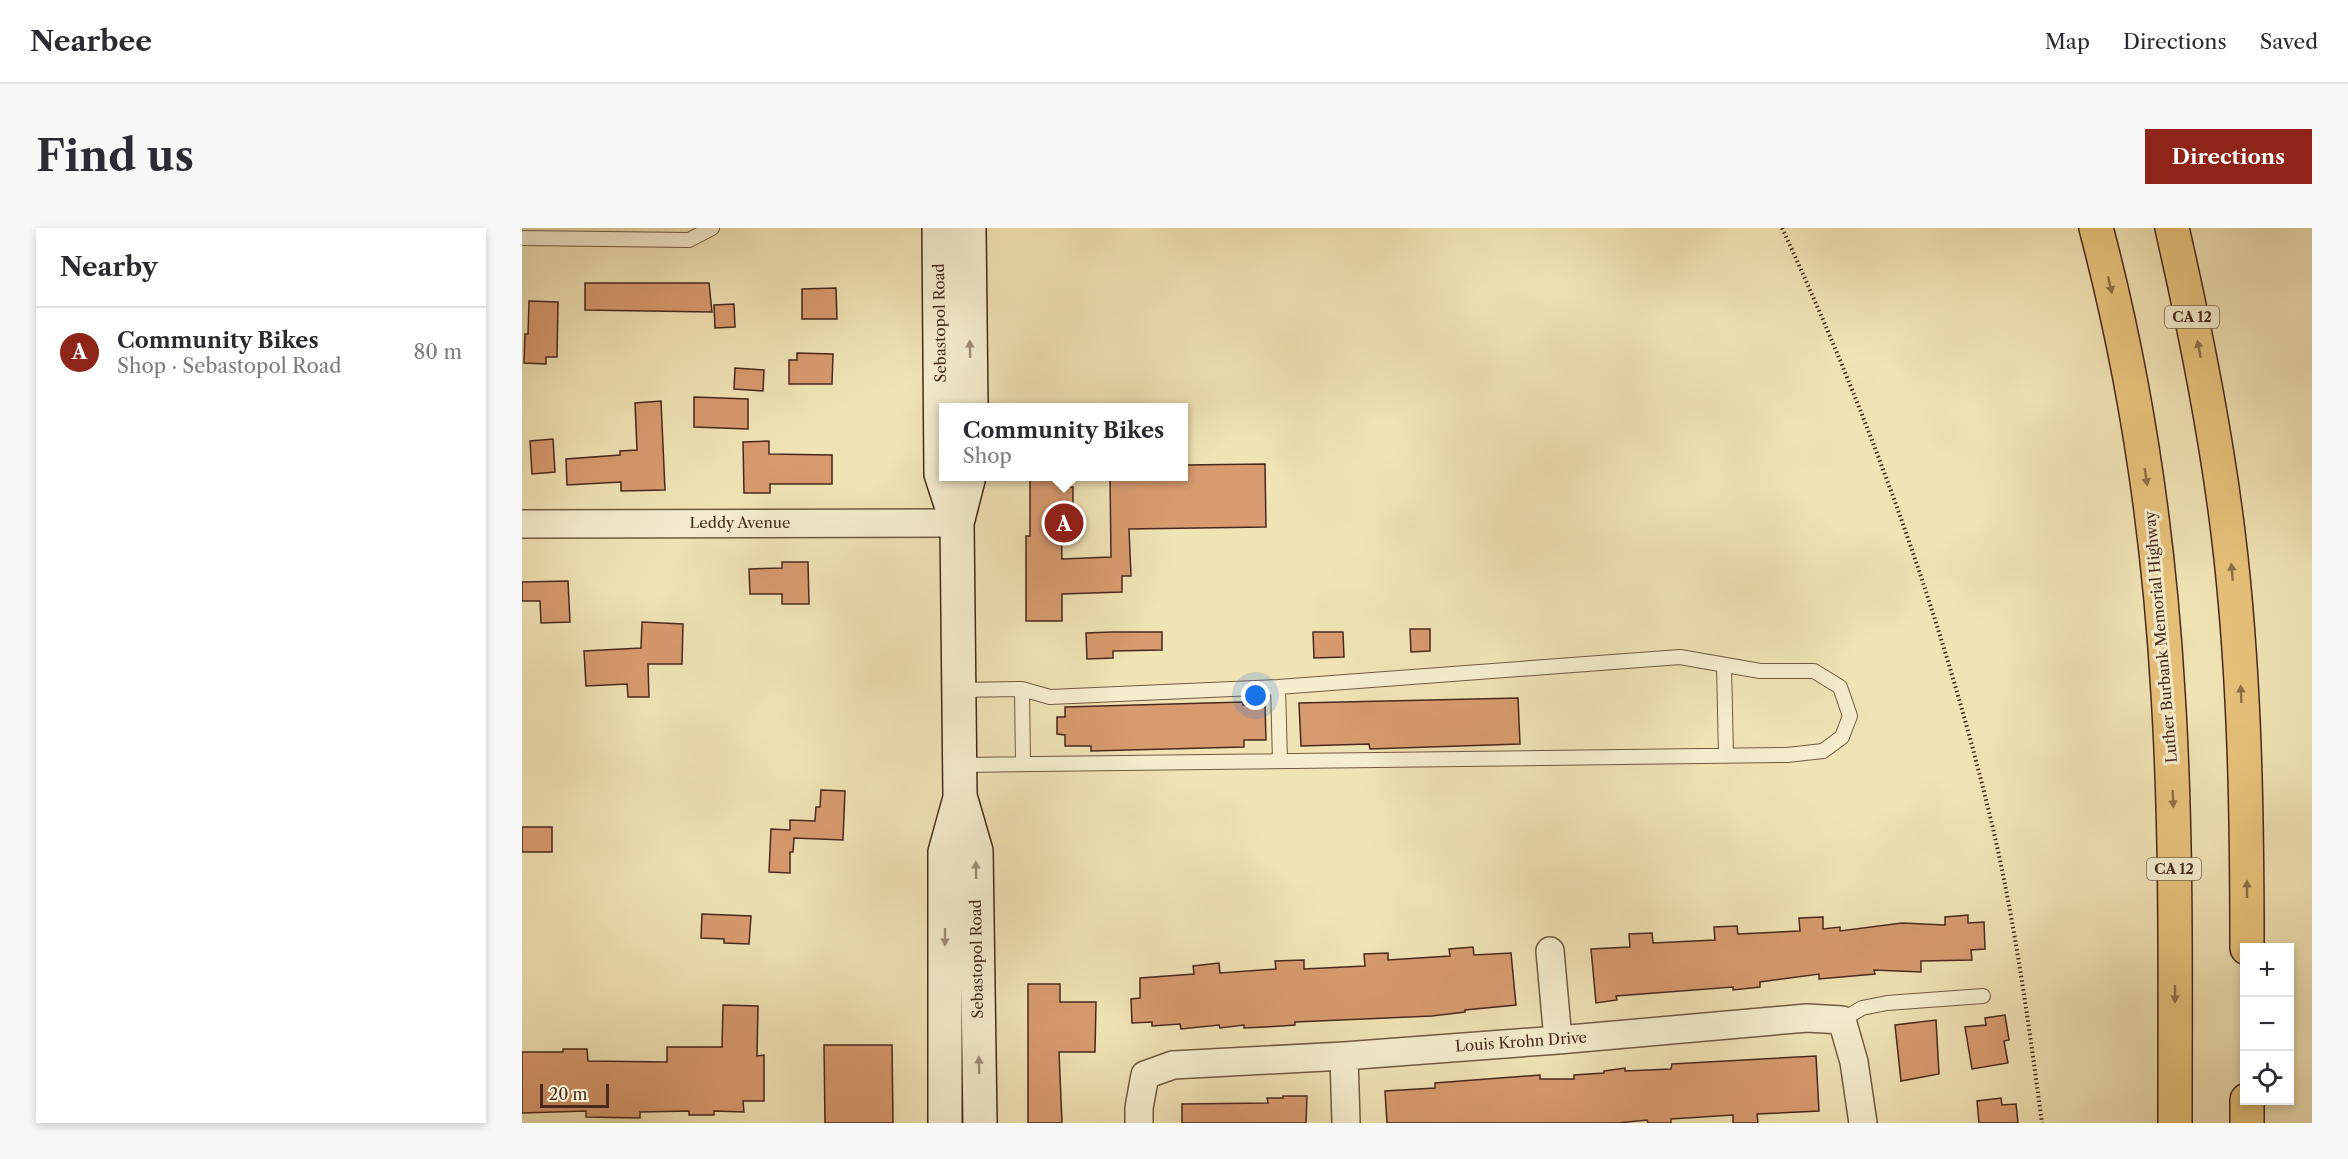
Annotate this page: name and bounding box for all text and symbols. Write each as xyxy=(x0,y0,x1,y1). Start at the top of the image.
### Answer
text: Nearbee xyxy=(30,24,152,58)
text: Map xyxy=(2045,29,2090,54)
text: Directions xyxy=(2123,29,2227,54)
text: Saved xyxy=(2260,29,2318,54)
button: Directions xyxy=(2145,129,2312,184)
text: Find us xyxy=(36,130,194,182)
text: Nearby xyxy=(60,251,158,283)
street label: Sebastopol Road xyxy=(929,263,950,383)
one-way arrow xyxy=(2106,276,2115,295)
road number: CA 12 xyxy=(2165,306,2219,328)
text: Community Bikes xyxy=(117,327,319,354)
one-way arrow xyxy=(2194,339,2203,358)
text: A xyxy=(72,340,87,364)
text: 80 m xyxy=(414,340,462,364)
one-way arrow xyxy=(965,340,975,359)
text: Shop · Sebastopol Road xyxy=(117,354,341,378)
popup xyxy=(939,403,1188,481)
text: Community Bikes xyxy=(963,417,1164,444)
text: Shop xyxy=(963,444,1012,468)
one-way arrow xyxy=(2141,467,2150,486)
pin: A xyxy=(1044,500,1084,546)
street label: Luther Burbank Memorial Highway xyxy=(2140,510,2181,764)
street label: Leddy Avenue xyxy=(690,513,790,532)
one-way arrow xyxy=(2227,562,2237,581)
your location xyxy=(1241,681,1270,710)
one-way arrow xyxy=(2237,685,2246,704)
one-way arrow xyxy=(2168,790,2178,809)
road number: CA 12 xyxy=(2147,858,2201,880)
one-way arrow xyxy=(971,860,981,879)
one-way arrow xyxy=(2242,880,2252,899)
street label: Sebastopol Road xyxy=(966,899,987,1019)
one-way arrow xyxy=(940,927,950,946)
map controls xyxy=(2240,943,2294,1105)
button: + xyxy=(2240,943,2294,997)
one-way arrow xyxy=(2170,985,2180,1004)
button: − xyxy=(2240,997,2294,1051)
street label: Louis Krohn Drive xyxy=(1454,1027,1588,1056)
button: locate xyxy=(2240,1051,2294,1105)
one-way arrow xyxy=(974,1055,984,1074)
scale bar xyxy=(540,1081,609,1108)
text: 20 m xyxy=(549,1084,588,1104)

